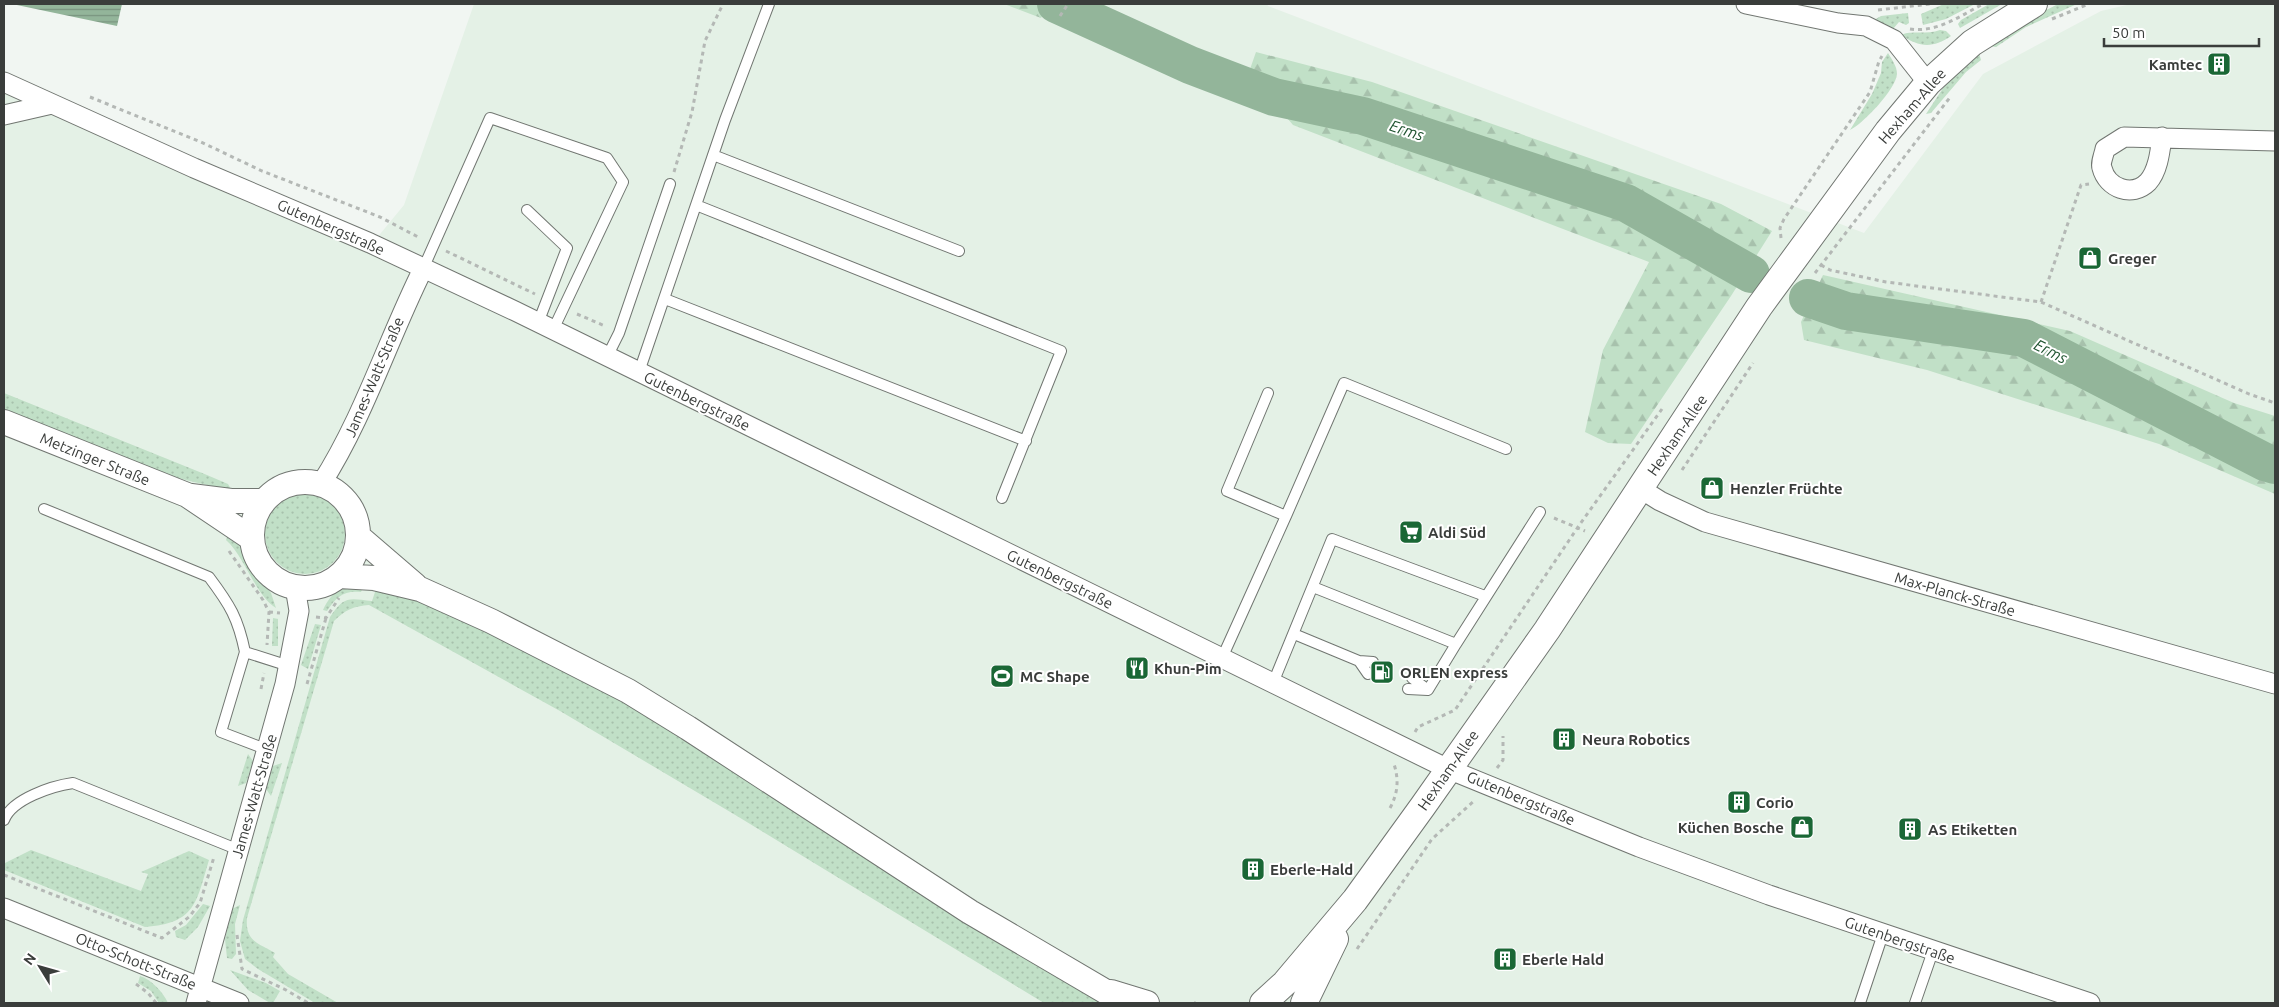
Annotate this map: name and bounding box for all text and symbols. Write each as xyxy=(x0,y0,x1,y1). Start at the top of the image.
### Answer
scale bar xyxy=(2104,15,2259,47)
text: 50 m xyxy=(2112,24,2145,41)
building icon: Kamtec xyxy=(2206,51,2232,77)
place label: Kamtec xyxy=(2149,56,2202,73)
street label: Hexham-Allee xyxy=(1875,65,1949,147)
water label: Erms xyxy=(1388,116,1427,144)
street label: Gutenbergstraße xyxy=(275,196,387,258)
shop icon: Greger xyxy=(2077,245,2103,271)
place label: Greger xyxy=(2108,250,2158,267)
street label: James-Watt-Straße xyxy=(341,314,407,440)
water label: Erms xyxy=(2031,335,2071,367)
street label: Gutenbergstraße xyxy=(641,368,753,434)
street label: Hexham-Allee xyxy=(1644,391,1710,479)
street label: Metzinger Straße xyxy=(38,429,152,489)
shop icon: Henzler Früchte xyxy=(1699,475,1725,501)
place label: Henzler Früchte xyxy=(1730,480,1843,497)
supermarket icon: Aldi Süd xyxy=(1398,519,1424,545)
place label: Aldi Süd xyxy=(1428,524,1486,541)
street label: Gutenbergstraße xyxy=(1004,546,1116,612)
street label: Max-Planck-Straße xyxy=(1893,569,2017,619)
restaurant icon: Khun-Pim xyxy=(1124,655,1150,681)
fuel station icon: ORLEN express xyxy=(1369,659,1395,685)
place label: Khun-Pim xyxy=(1154,660,1222,677)
sports icon: MC Shape xyxy=(989,663,1015,689)
place label: ORLEN express xyxy=(1400,664,1508,681)
place label: MC Shape xyxy=(1020,668,1090,685)
building icon: Neura Robotics xyxy=(1551,726,1577,752)
street label: Hexham-Allee xyxy=(1414,727,1482,813)
place label: Neura Robotics xyxy=(1582,731,1690,748)
street label: James-Watt-Straße xyxy=(228,732,280,860)
street label: Gutenbergstraße xyxy=(1464,768,1578,828)
building icon: Corio xyxy=(1726,789,1752,815)
place label: Corio xyxy=(1756,794,1794,811)
shop icon: Küchen Bosche xyxy=(1789,814,1815,840)
building icon: AS Etiketten xyxy=(1897,816,1923,842)
place label: Küchen Bosche xyxy=(1678,819,1784,836)
place label: AS Etiketten xyxy=(1928,821,2017,838)
building icon: Eberle-Hald xyxy=(1240,856,1266,882)
place label: Eberle-Hald xyxy=(1270,861,1353,878)
street label: Gutenbergstraße xyxy=(1843,913,1957,967)
street label: Otto-Schott-Straße xyxy=(73,929,199,993)
north arrow xyxy=(15,942,65,992)
building icon: Eberle Hald xyxy=(1492,946,1518,972)
text: N xyxy=(20,950,39,968)
place label: Eberle Hald xyxy=(1522,951,1604,968)

